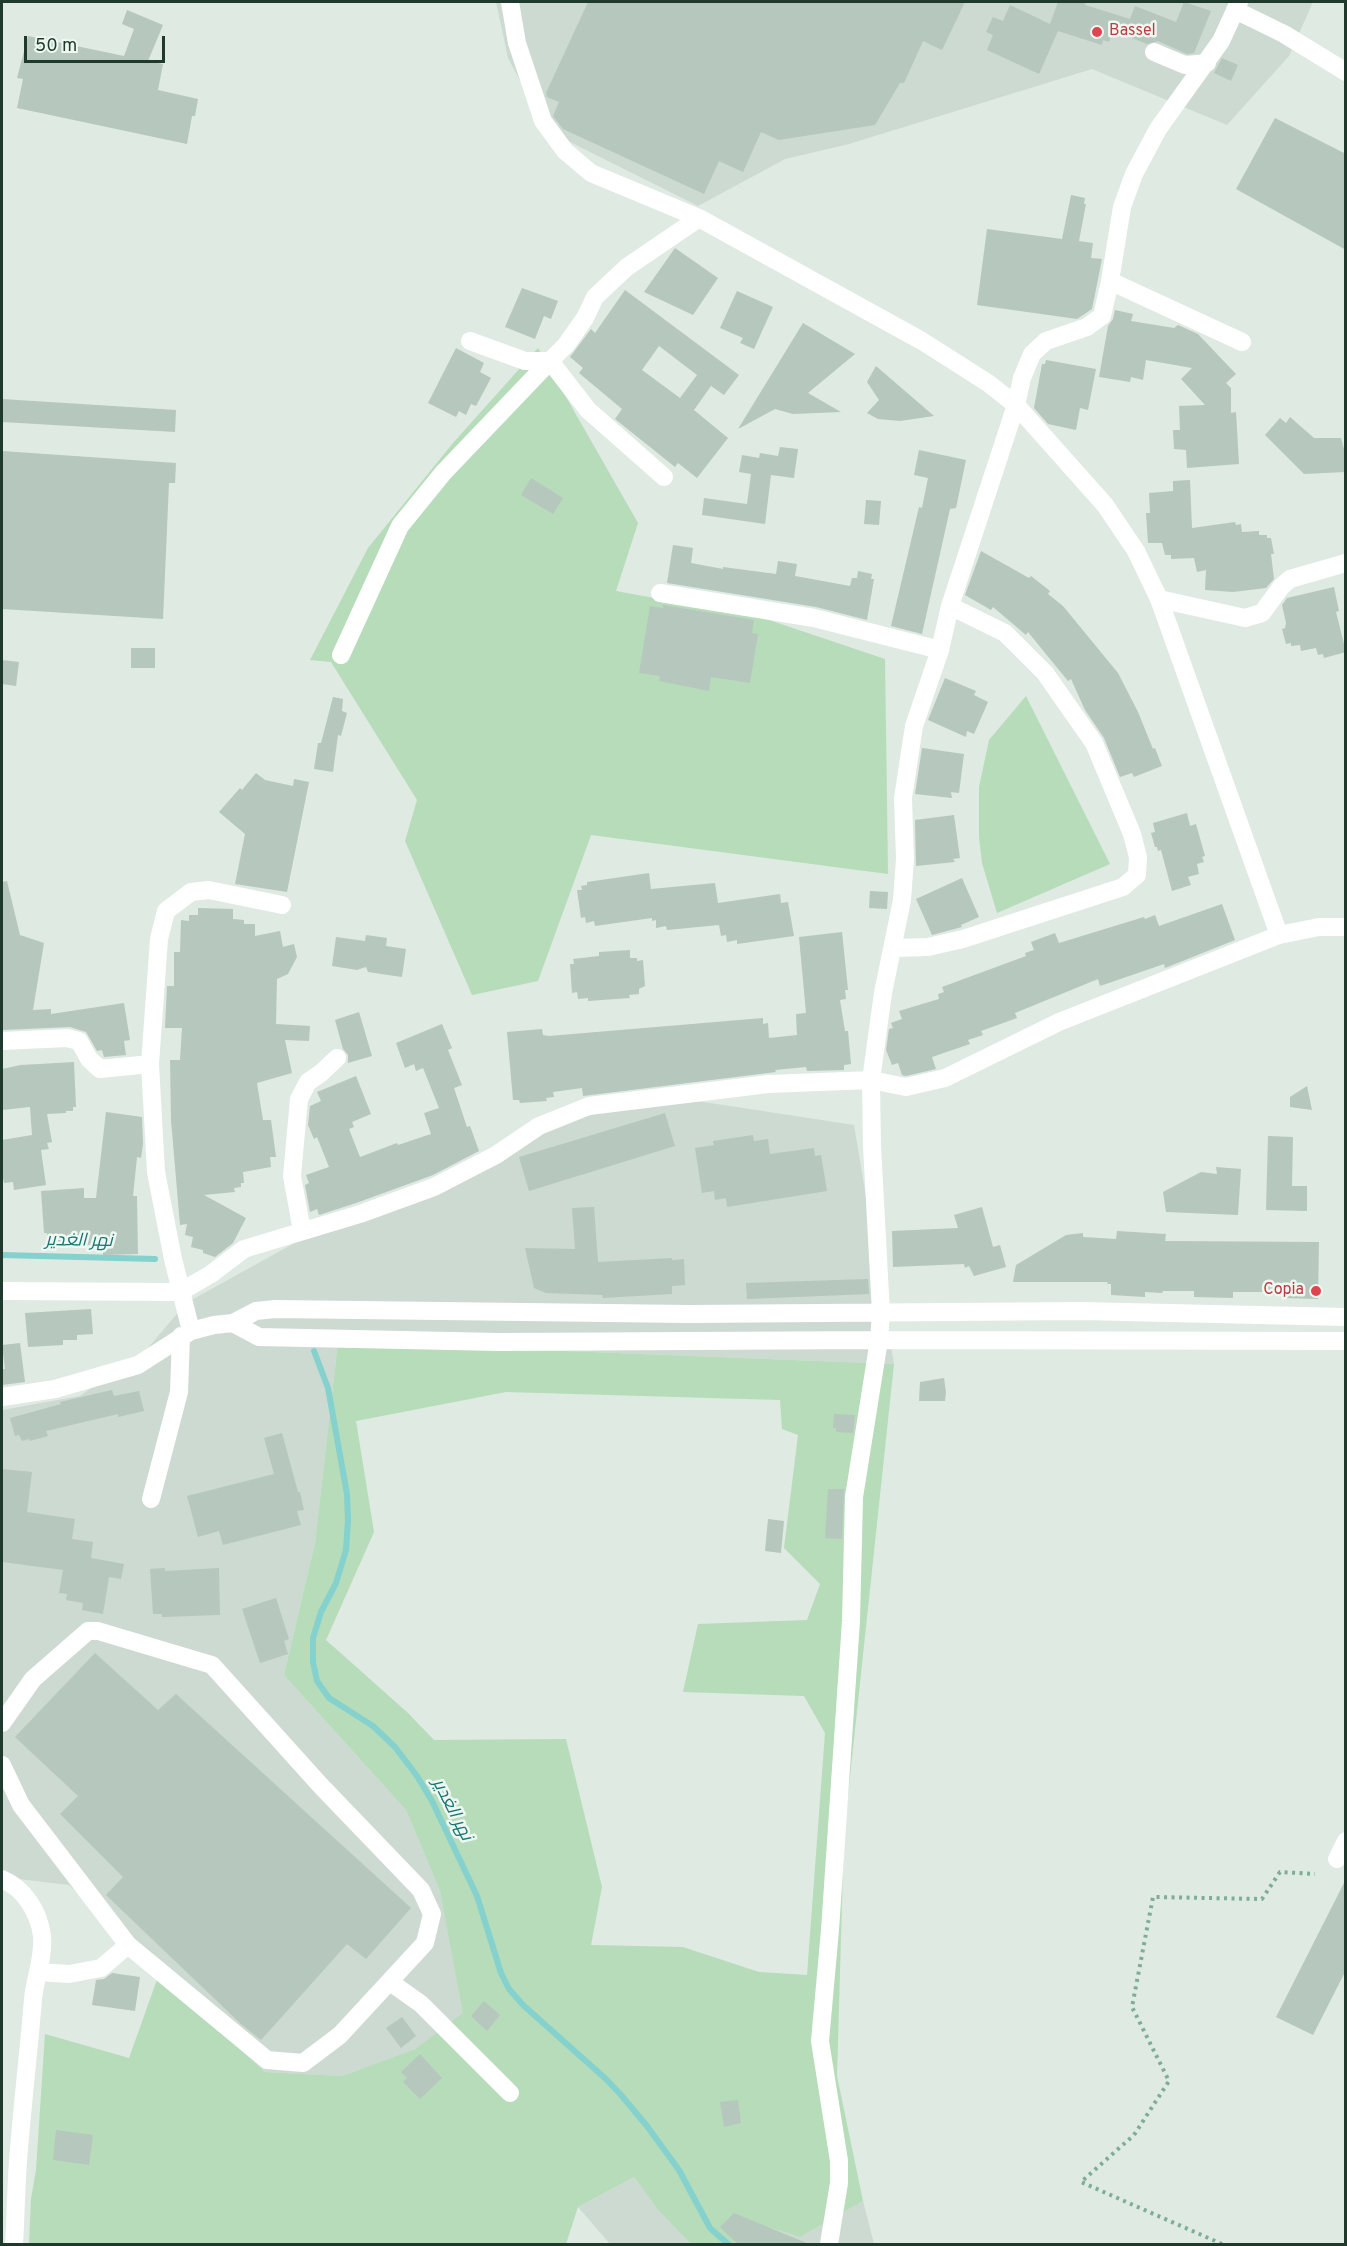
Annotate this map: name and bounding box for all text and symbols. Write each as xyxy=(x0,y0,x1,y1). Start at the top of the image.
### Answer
place label: Bassel xyxy=(1109,22,1156,42)
scale bar xyxy=(27,24,168,62)
marker: Bassel xyxy=(1090,25,1104,39)
text: 50 m xyxy=(35,35,77,58)
water label: نهر الغدير xyxy=(45,1231,113,1253)
place label: Copia xyxy=(1263,1281,1304,1301)
marker: Copia xyxy=(1309,1284,1323,1298)
water label: نهر الغدير xyxy=(426,1775,476,1845)

